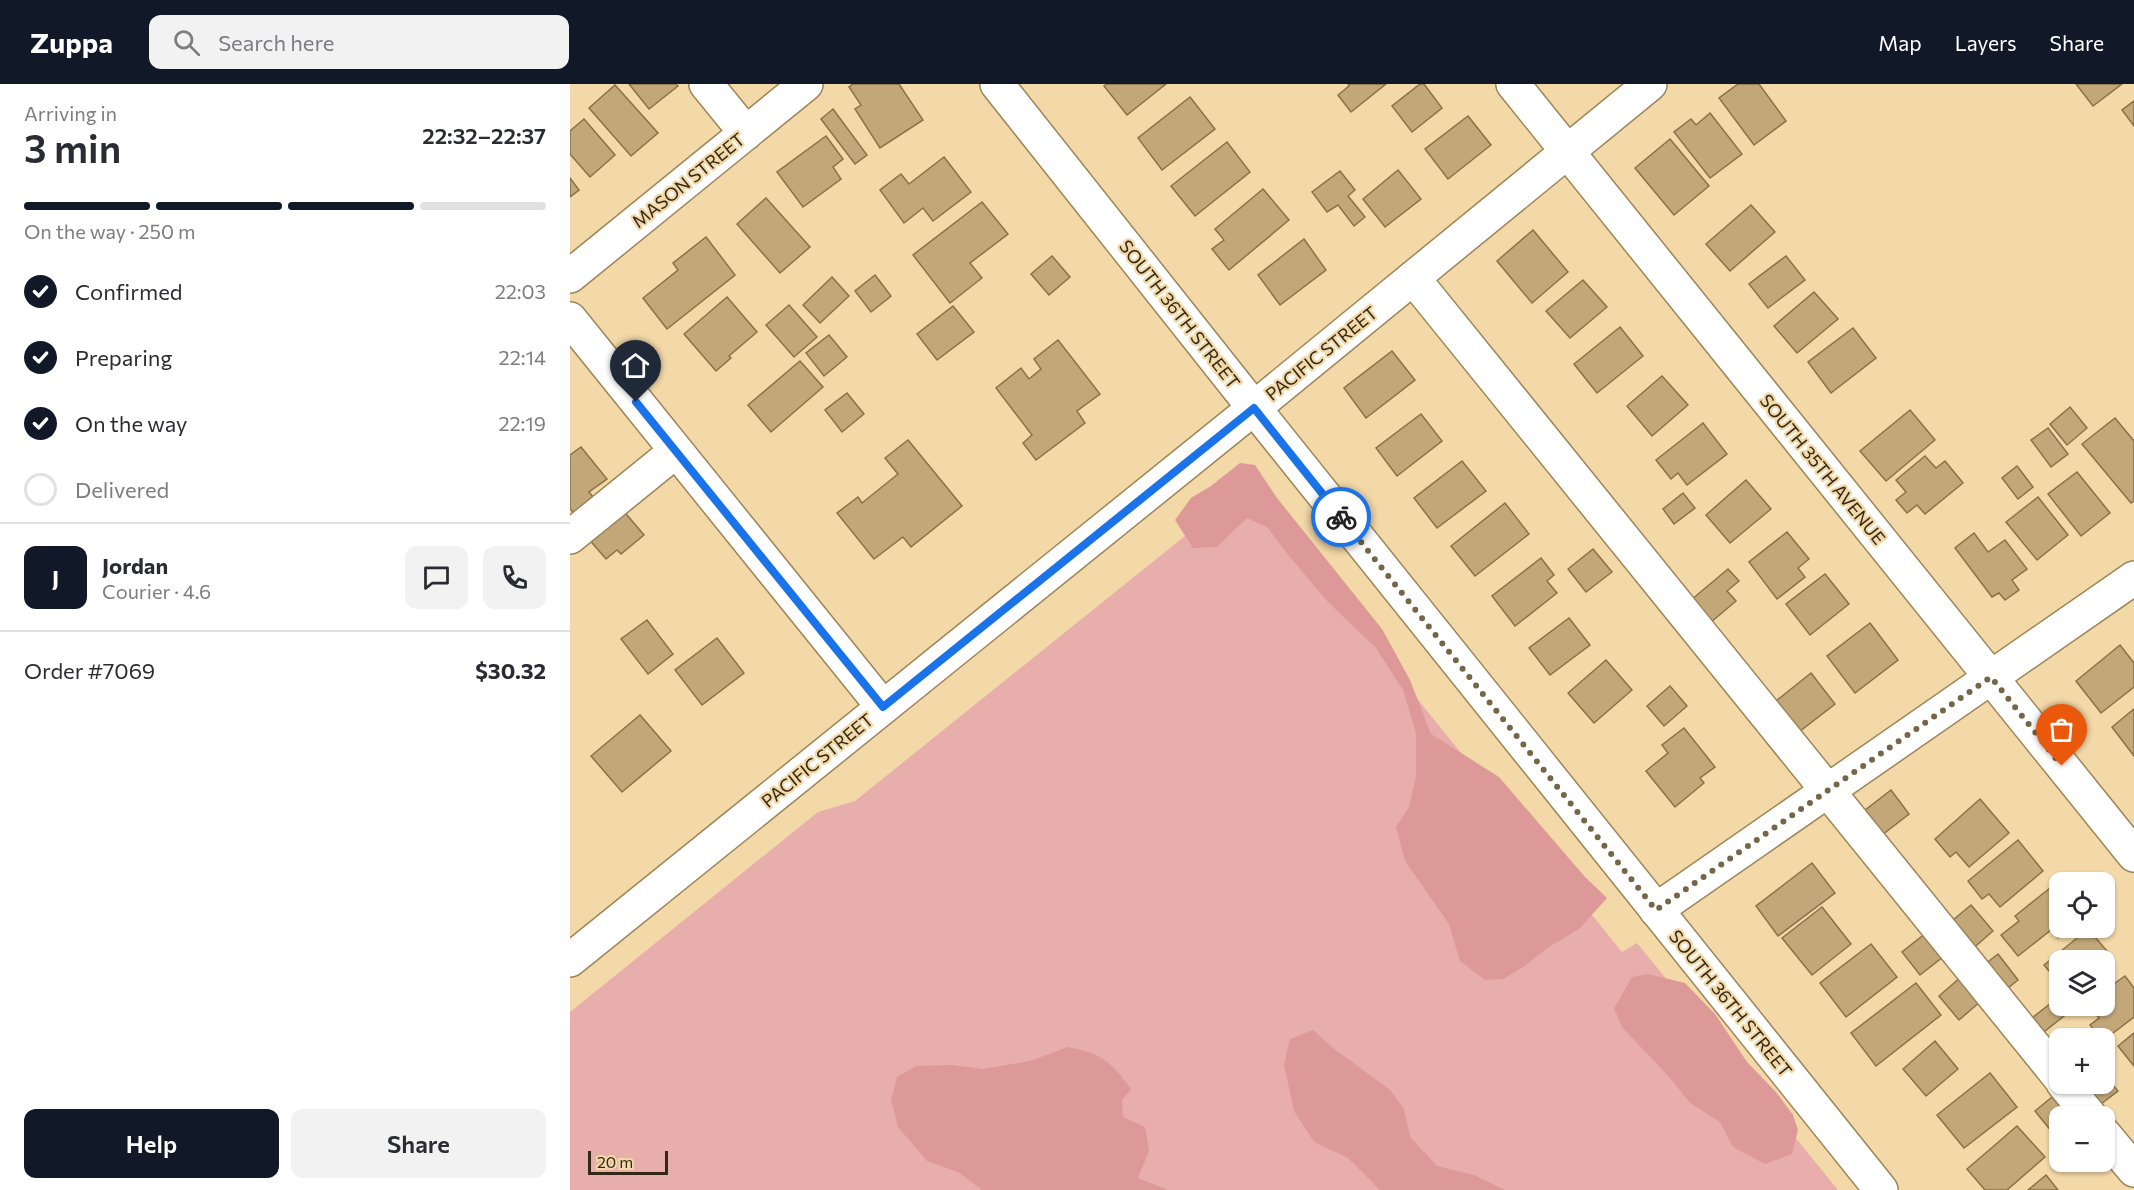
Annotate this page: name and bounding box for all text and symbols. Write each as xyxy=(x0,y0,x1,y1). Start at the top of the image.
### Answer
search box xyxy=(149,15,569,69)
text: Zuppa xyxy=(30,25,113,59)
icon: search xyxy=(170,26,203,59)
text: Search here xyxy=(218,29,334,56)
text: Map xyxy=(1878,30,1922,55)
text: Layers xyxy=(1955,30,2017,55)
text: Share xyxy=(2050,30,2104,55)
text: Arriving in xyxy=(24,101,117,125)
text: 22:32–22:37 xyxy=(422,122,546,149)
text: 3 min xyxy=(24,123,121,171)
street label: MASON STREET xyxy=(627,128,749,232)
text: On the way · 250 m xyxy=(24,219,195,243)
street label: SOUTH 36TH STREET xyxy=(1115,235,1245,393)
icon: check xyxy=(24,275,57,308)
text: Confirmed xyxy=(75,278,182,305)
text: 22:03 xyxy=(495,279,546,303)
street label: PACIFIC STREET xyxy=(1261,301,1381,405)
pin xyxy=(610,340,661,402)
icon: check xyxy=(24,341,57,374)
text: Preparing xyxy=(75,344,172,371)
text: 22:14 xyxy=(499,345,546,369)
icon: home xyxy=(619,349,652,382)
street label: SOUTH 35TH AVENUE xyxy=(1756,389,1890,549)
icon: check xyxy=(24,407,57,440)
text: On the way xyxy=(75,410,187,437)
text: 22:19 xyxy=(498,411,546,435)
text: Delivered xyxy=(75,476,169,503)
courier xyxy=(1311,487,1371,547)
icon: bike xyxy=(1325,501,1358,534)
button: chat xyxy=(405,546,468,609)
button: phone xyxy=(483,546,546,609)
text: Jordan xyxy=(102,552,168,579)
text: J xyxy=(52,564,59,591)
text: Courier · 4.6 xyxy=(102,579,211,603)
text: Order #7069 xyxy=(24,657,155,684)
text: $30.32 xyxy=(475,657,546,684)
pin xyxy=(2036,704,2087,766)
street label: PACIFIC STREET xyxy=(757,708,877,812)
icon: bag xyxy=(2045,713,2078,746)
map controls xyxy=(2049,872,2115,1172)
button: locate xyxy=(2049,872,2115,938)
street label: SOUTH 36TH STREET xyxy=(1665,925,1797,1081)
button: layers xyxy=(2049,950,2115,1016)
button: + xyxy=(2049,1028,2115,1094)
button: − xyxy=(2049,1106,2115,1172)
button: Help xyxy=(24,1109,279,1178)
button: Share xyxy=(291,1109,546,1178)
scale bar xyxy=(588,1148,668,1176)
text: 20 m xyxy=(597,1152,633,1171)

